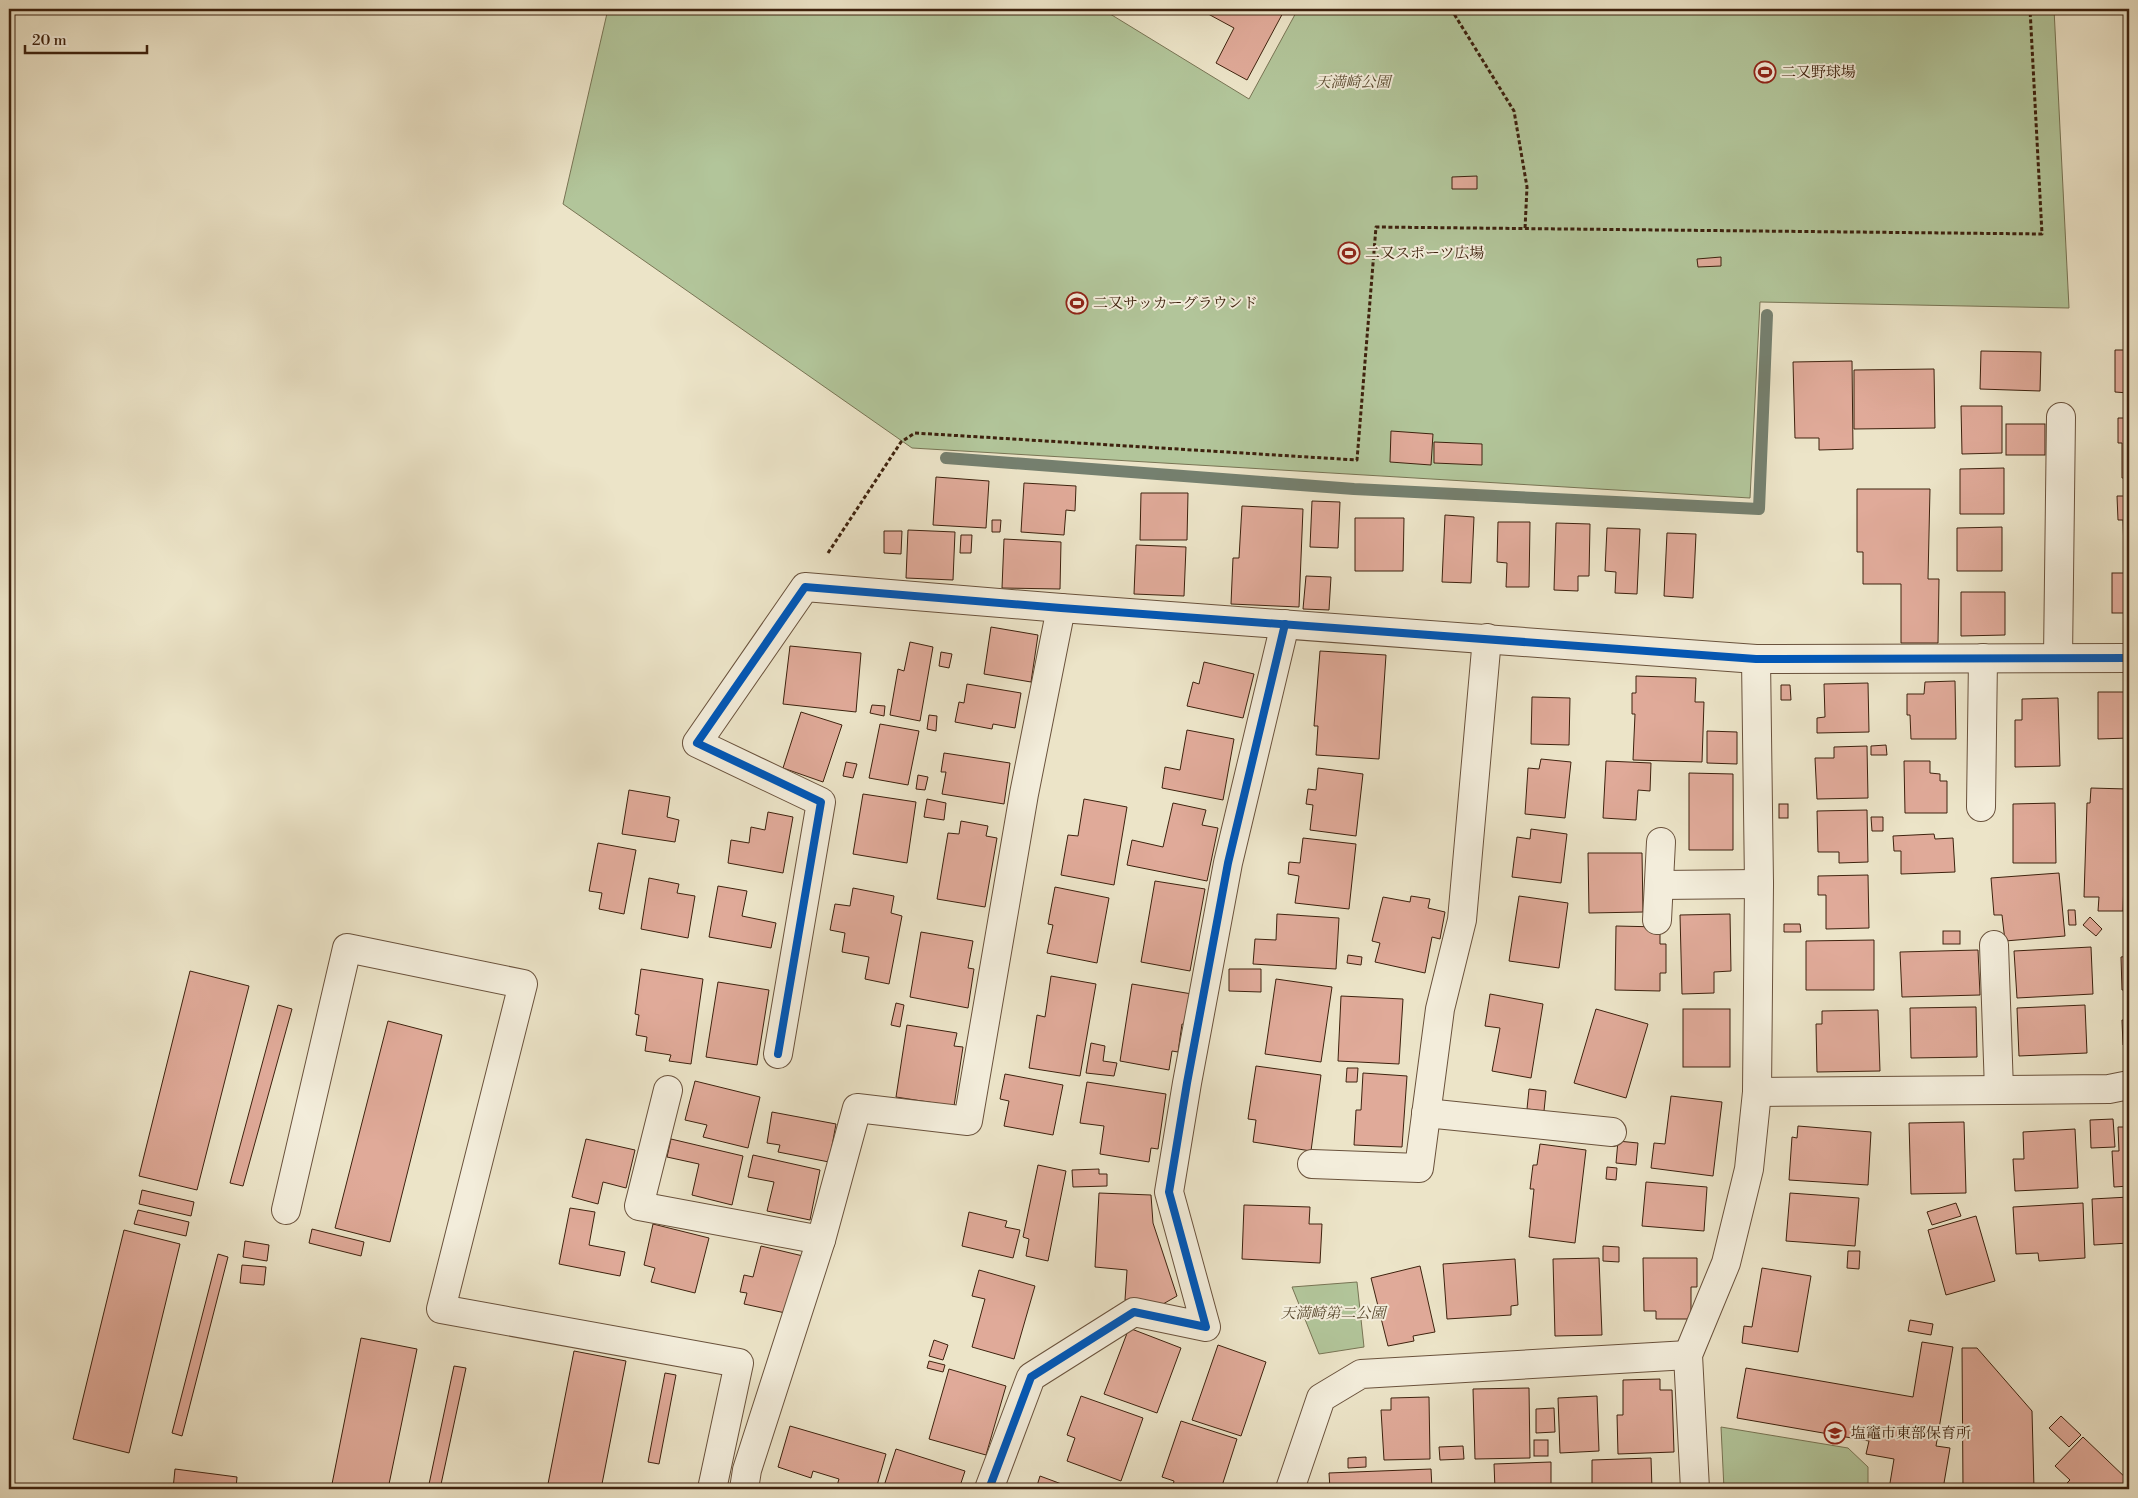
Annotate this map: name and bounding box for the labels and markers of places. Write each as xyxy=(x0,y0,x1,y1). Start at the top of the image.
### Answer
sports icon: 二又野球場 xyxy=(1753,60,1777,84)
place label: 二又野球場 xyxy=(1781,63,1856,82)
sports icon: 二又スポーツ広場 xyxy=(1337,241,1361,265)
place label: 二又スポーツ広場 xyxy=(1365,244,1484,263)
sports icon: 二又サッカーグラウンド xyxy=(1065,291,1089,315)
place label: 二又サッカーグラウンド xyxy=(1093,294,1258,313)
school or university icon: 塩竈市東部保育所 xyxy=(1823,1421,1847,1445)
place label: 塩竈市東部保育所 xyxy=(1851,1424,1971,1443)

